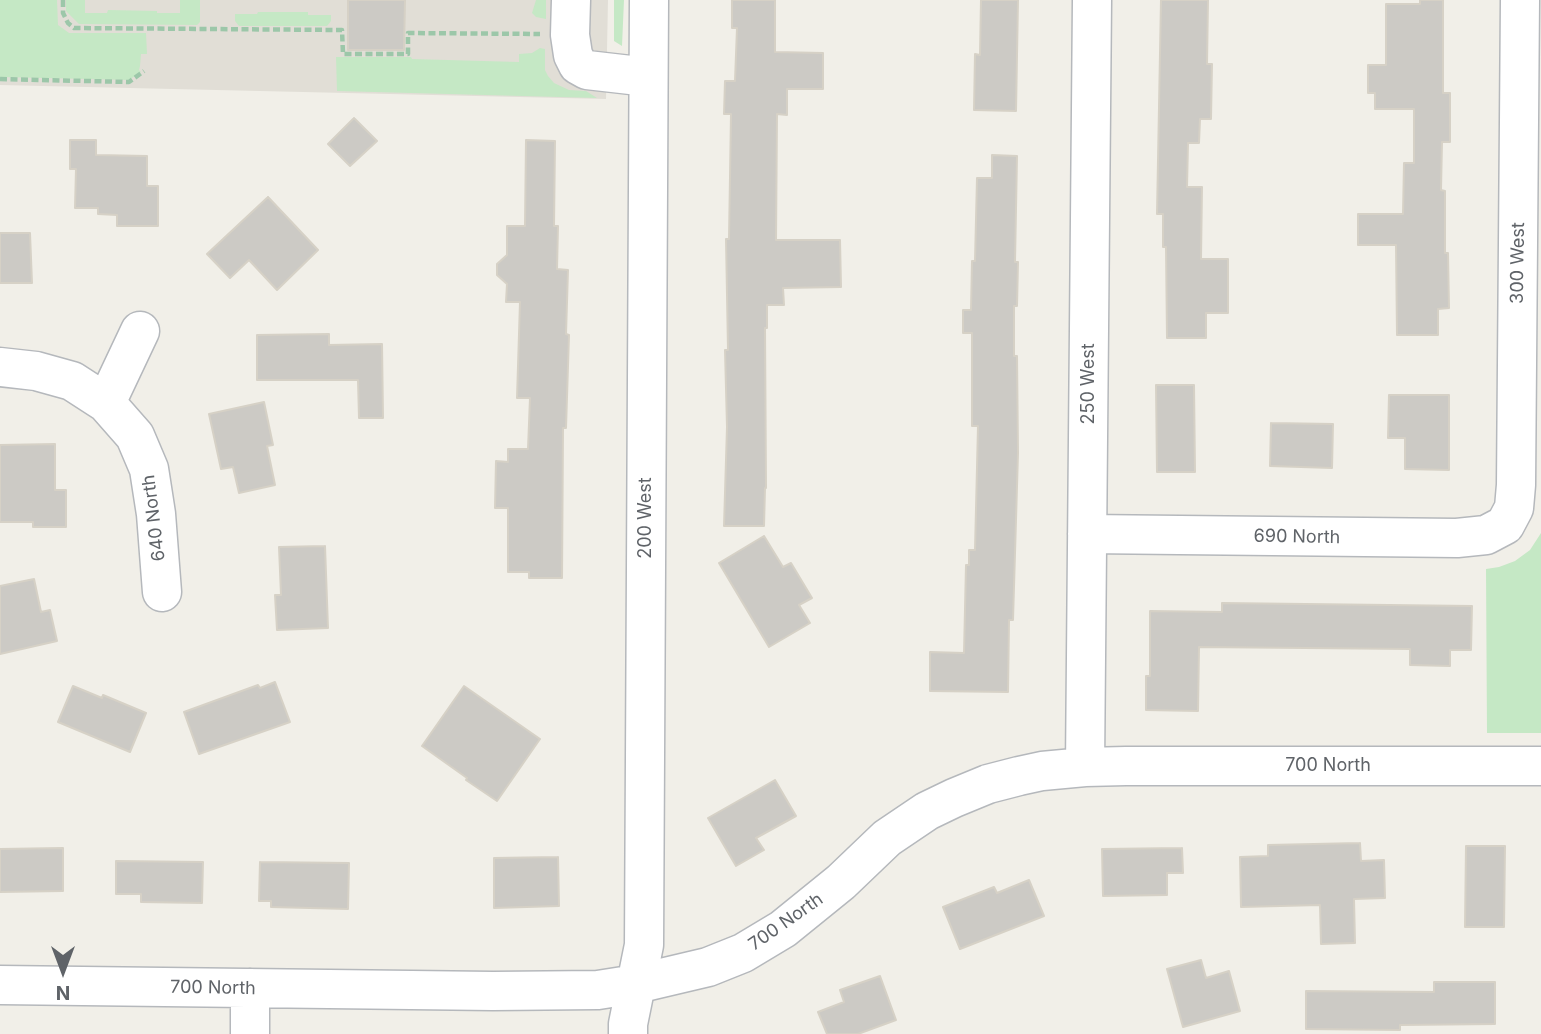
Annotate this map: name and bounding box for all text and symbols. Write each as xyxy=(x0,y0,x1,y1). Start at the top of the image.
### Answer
street label: 300 West xyxy=(1506,222,1530,304)
street label: 250 West xyxy=(1078,343,1100,425)
street label: 640 North xyxy=(138,473,170,563)
street label: 200 West xyxy=(635,477,657,559)
street label: 690 North xyxy=(1253,525,1341,549)
street label: 700 North xyxy=(1285,755,1371,777)
street label: 700 North xyxy=(745,889,827,955)
north arrow xyxy=(28,936,98,1006)
street label: 700 North xyxy=(170,976,256,1000)
text: N xyxy=(56,981,70,1004)

